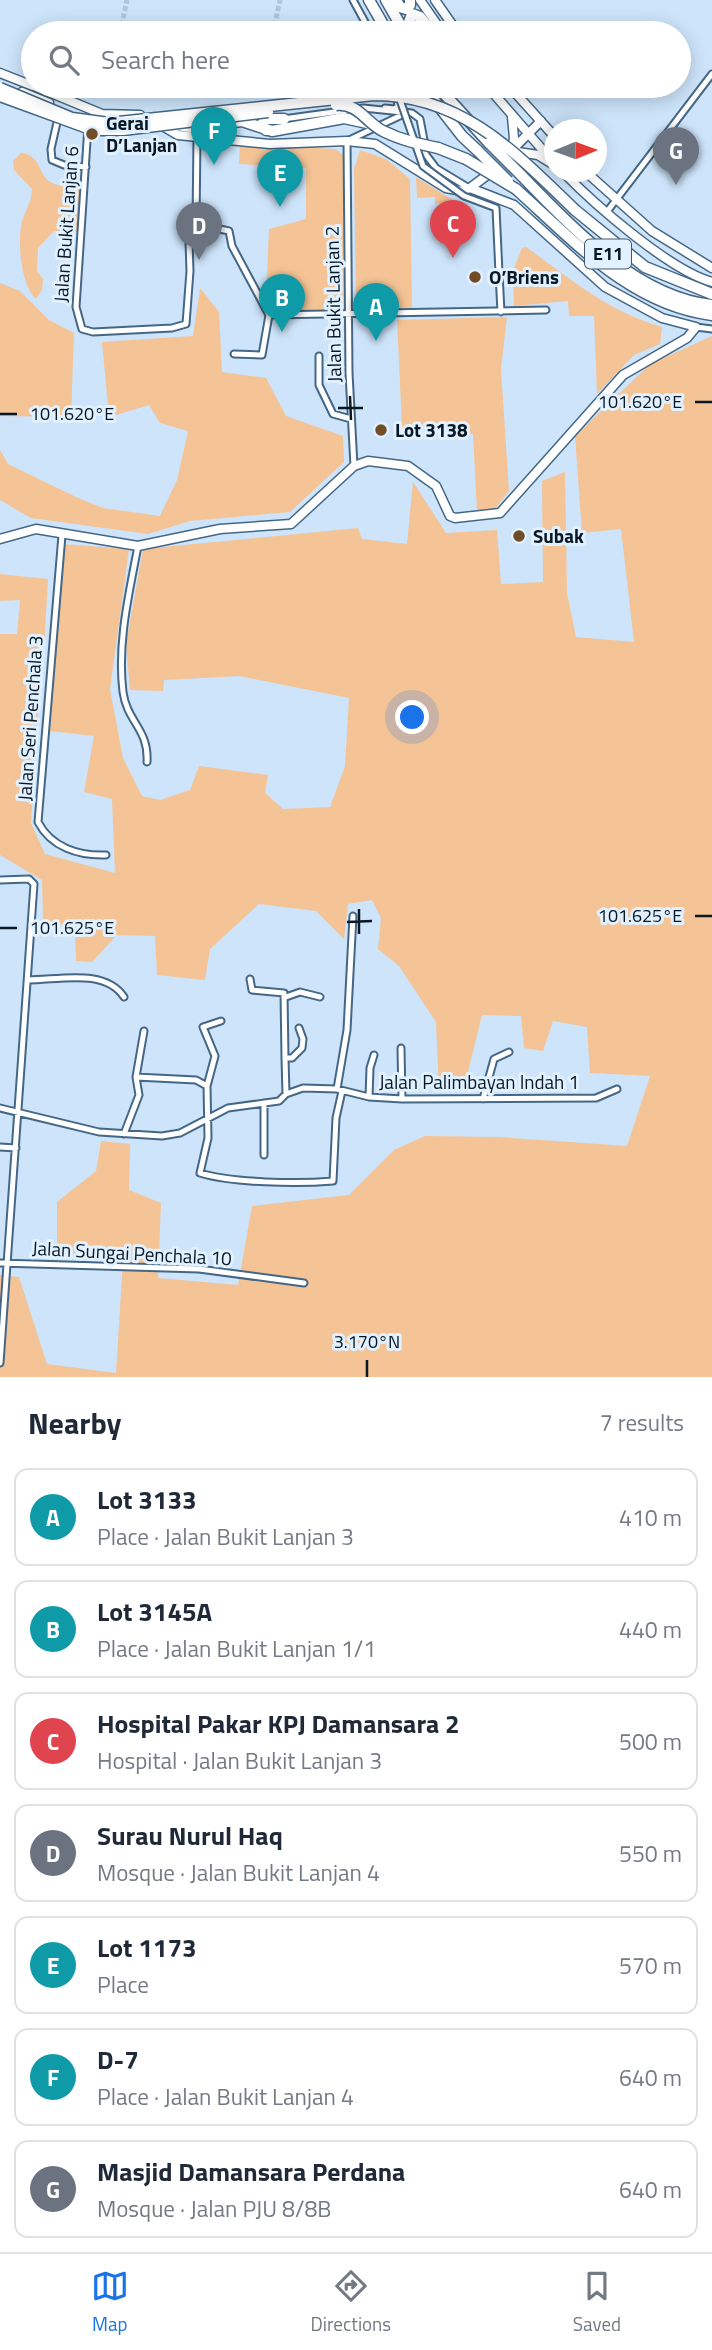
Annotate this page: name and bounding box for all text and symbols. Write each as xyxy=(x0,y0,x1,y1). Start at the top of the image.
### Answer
search box xyxy=(21,21,691,98)
text: Search here xyxy=(101,40,230,79)
icon: search xyxy=(45,41,83,79)
pin: F xyxy=(191,107,237,165)
place label: Gerai D’Lanjan xyxy=(106,108,177,159)
north arrow xyxy=(544,119,607,182)
marker: Gerai D’Lanjan xyxy=(84,126,100,142)
pin: G xyxy=(653,127,699,185)
street label: Jalan Bukit Lanjan 6 xyxy=(46,145,85,303)
pin: E xyxy=(257,149,303,207)
pin: C xyxy=(430,200,476,258)
pin: D xyxy=(176,202,222,260)
street label: Jalan Bukit Lanjan 2 xyxy=(317,225,348,383)
road number: E11 xyxy=(585,240,631,268)
place label: O’Briens xyxy=(489,262,559,291)
marker: O’Briens xyxy=(467,269,483,285)
pin: B xyxy=(259,274,305,332)
pin: A xyxy=(353,283,399,341)
text: 101.620°E xyxy=(598,388,682,415)
text: 101.620°E xyxy=(30,400,114,427)
place label: Lot 3138 xyxy=(395,415,468,444)
marker: Lot 3138 xyxy=(373,422,389,438)
place label: Subak xyxy=(533,521,584,550)
marker: Subak xyxy=(511,528,527,544)
street label: Jalan Seri Penchala 3 xyxy=(9,634,50,802)
your location xyxy=(395,700,429,734)
text: 101.625°E xyxy=(598,902,682,929)
text: 101.625°E xyxy=(30,914,114,941)
street label: Jalan Palimbayan Indah 1 xyxy=(379,1067,579,1096)
street label: Jalan Sungai Penchala 10 xyxy=(31,1233,233,1272)
text: 3.170°N xyxy=(334,1328,400,1355)
text: Nearby xyxy=(28,1400,121,1446)
text: 7 results xyxy=(600,1405,684,1440)
text: Lot 3133 xyxy=(97,1480,197,1519)
text: A xyxy=(46,1500,60,1535)
text: 410 m xyxy=(619,1500,682,1535)
text: Place · Jalan Bukit Lanjan 3 xyxy=(97,1519,354,1554)
text: Lot 3145A xyxy=(97,1592,212,1631)
text: B xyxy=(46,1612,60,1647)
text: 440 m xyxy=(619,1612,682,1647)
text: Place · Jalan Bukit Lanjan 1/1 xyxy=(97,1631,376,1666)
text: Hospital Pakar KPJ Damansara 2 xyxy=(97,1704,460,1743)
text: C xyxy=(47,1724,59,1759)
text: 500 m xyxy=(619,1724,682,1759)
text: Hospital · Jalan Bukit Lanjan 3 xyxy=(97,1743,382,1778)
text: Surau Nurul Haq xyxy=(97,1816,283,1855)
text: D xyxy=(46,1836,60,1871)
text: 550 m xyxy=(619,1836,682,1871)
text: Mosque · Jalan Bukit Lanjan 4 xyxy=(97,1855,380,1890)
text: Lot 1173 xyxy=(97,1928,197,1967)
text: E xyxy=(47,1948,59,1983)
text: 570 m xyxy=(619,1948,682,1983)
text: Place xyxy=(97,1967,149,2002)
text: D-7 xyxy=(97,2040,139,2079)
text: F xyxy=(47,2060,59,2095)
text: 640 m xyxy=(619,2060,682,2095)
text: Place · Jalan Bukit Lanjan 4 xyxy=(97,2079,354,2114)
text: Masjid Damansara Perdana xyxy=(97,2152,405,2191)
text: G xyxy=(46,2172,60,2207)
text: 640 m xyxy=(619,2172,682,2207)
text: Mosque · Jalan PJU 8/8B xyxy=(97,2191,331,2226)
tab: Map xyxy=(91,2267,129,2338)
tab: Directions xyxy=(311,2267,391,2338)
tab: Saved xyxy=(573,2267,621,2338)

